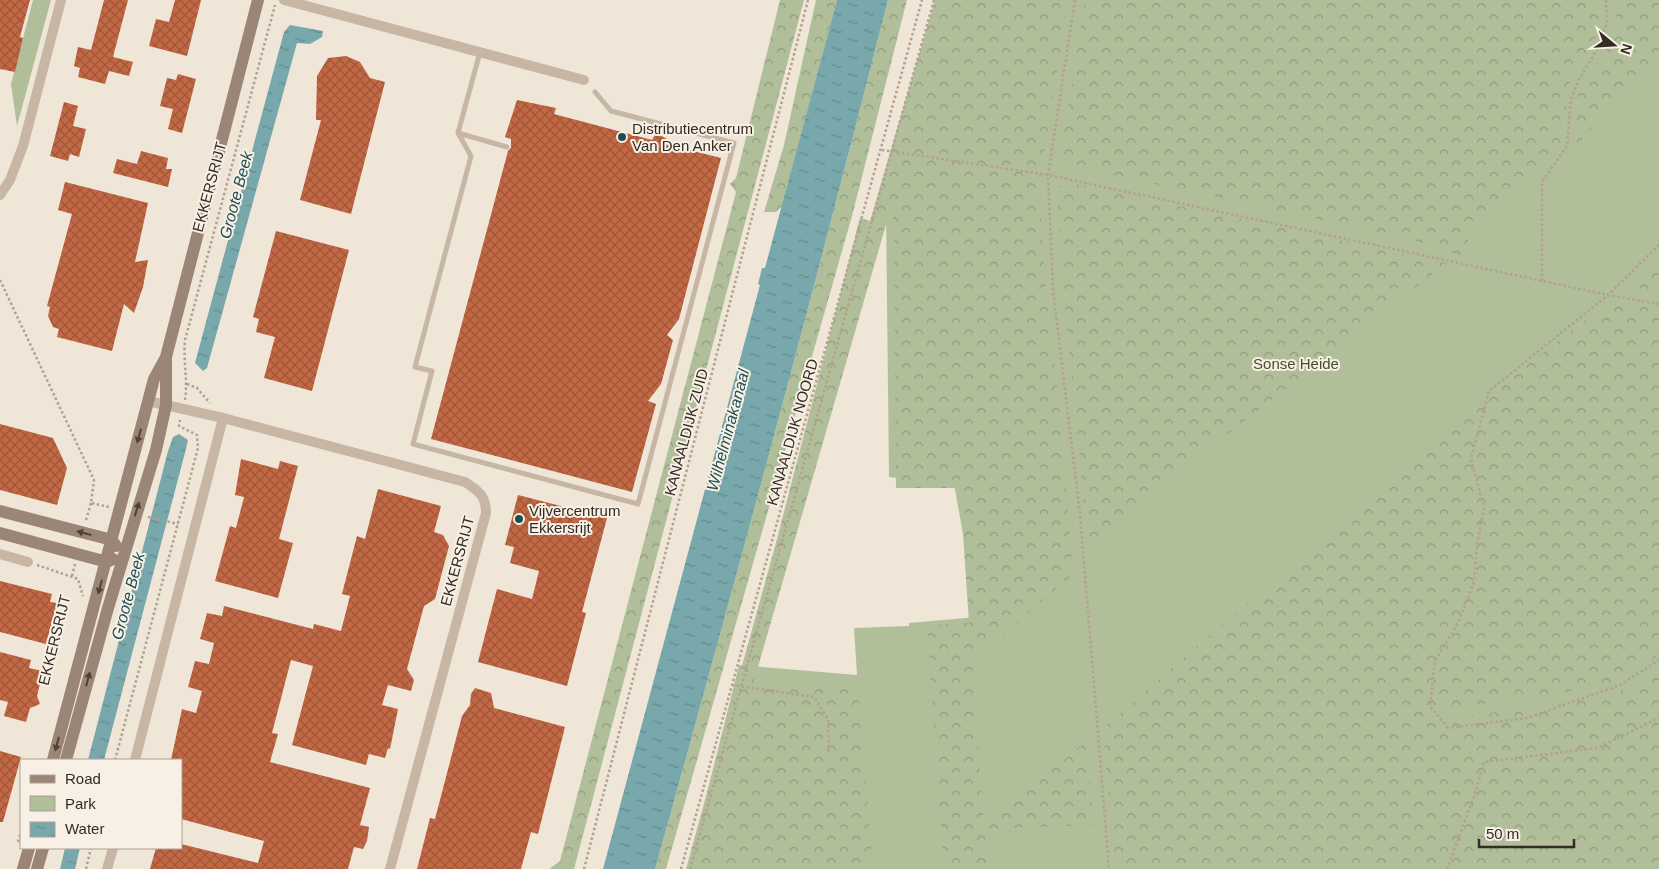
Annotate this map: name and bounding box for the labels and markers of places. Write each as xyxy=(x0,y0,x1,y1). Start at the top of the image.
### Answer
place label: Distributiecentrum Van Den Anker xyxy=(632,120,753,154)
marker: Distributiecentrum Van Den Anker xyxy=(616,131,628,143)
place label: Vijvercentrum Ekkersrijt xyxy=(529,502,620,536)
marker: Vijvercentrum Ekkersrijt xyxy=(513,513,525,525)

